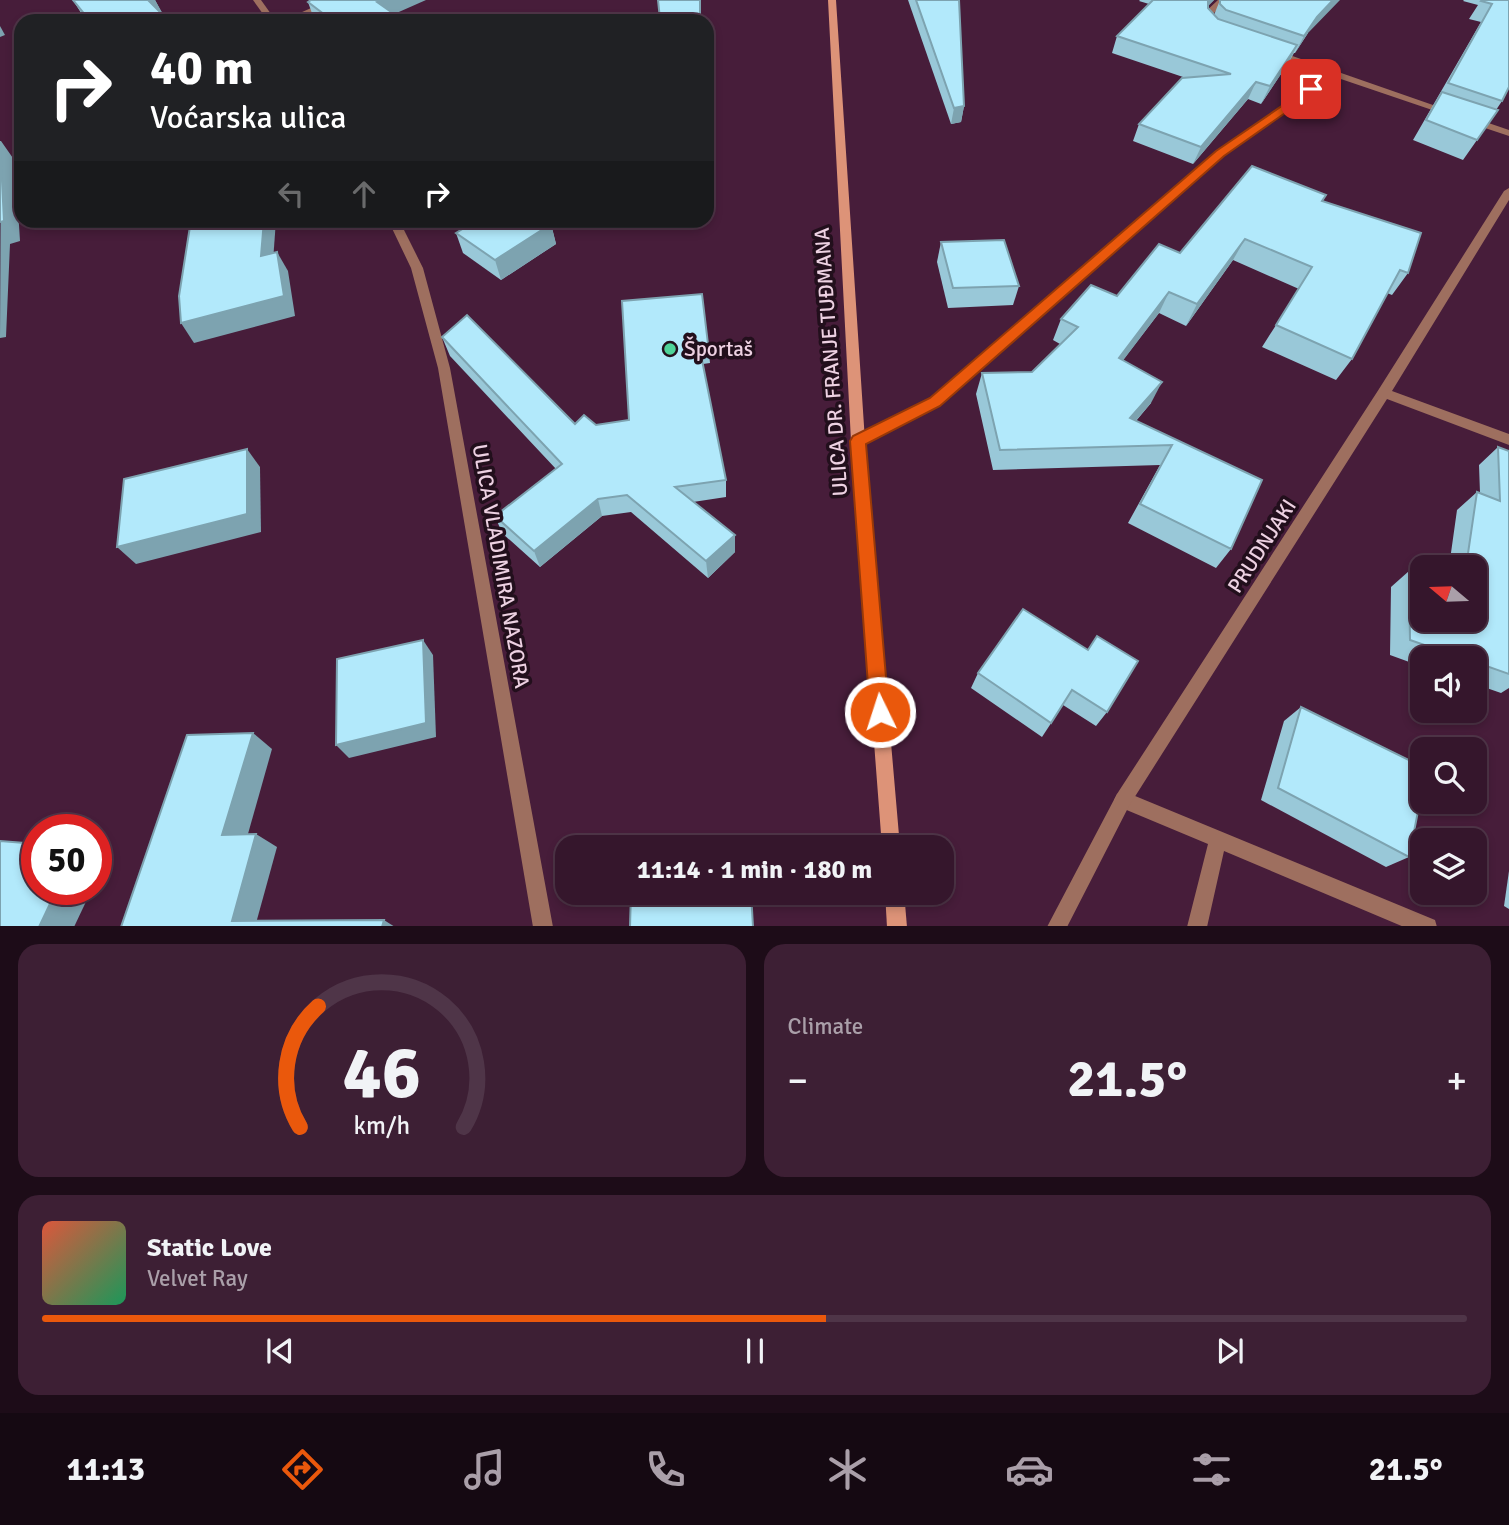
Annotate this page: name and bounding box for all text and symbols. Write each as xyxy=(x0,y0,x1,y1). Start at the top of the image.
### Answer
text: 40 m xyxy=(150,38,253,98)
icon: right xyxy=(35,42,126,133)
pin xyxy=(1281,59,1341,119)
icon: arrive xyxy=(1292,70,1330,108)
text: Voćarska ulica xyxy=(150,98,347,137)
icon: left xyxy=(272,175,310,213)
icon: ahead xyxy=(345,175,383,213)
icon: right xyxy=(418,175,456,213)
street label: ULICA DR. FRANJE TUĐMANA xyxy=(809,227,853,497)
place label: Športaš xyxy=(684,336,753,362)
marker: Športaš xyxy=(662,341,678,357)
street label: ULICA VLADIMIRA NAZORA xyxy=(467,442,535,690)
street label: PRUDNJAKI xyxy=(1222,494,1302,598)
north arrow xyxy=(1410,555,1488,632)
map controls xyxy=(1410,555,1487,905)
button: sound xyxy=(1410,646,1487,723)
position arrow xyxy=(843,675,917,749)
button: search xyxy=(1410,737,1487,814)
speed limit sign: 50 xyxy=(21,814,112,905)
button: layers xyxy=(1410,828,1487,905)
text: 11:14 · 1 min · 180 m xyxy=(637,854,872,886)
text: Climate xyxy=(788,1012,863,1041)
text: 46 xyxy=(342,1029,421,1118)
text: 21.5° xyxy=(1067,1047,1187,1111)
text: − xyxy=(788,1057,808,1104)
text: + xyxy=(1446,1057,1467,1104)
text: km/h xyxy=(353,1109,410,1140)
text: Static Love xyxy=(147,1232,272,1264)
text: Velvet Ray xyxy=(147,1264,248,1293)
icon: previous xyxy=(261,1332,299,1370)
icon: pause xyxy=(736,1332,774,1370)
icon: next xyxy=(1211,1332,1249,1370)
icon: directions xyxy=(278,1445,327,1494)
icon: music xyxy=(460,1445,509,1494)
icon: phone xyxy=(641,1445,690,1494)
icon: climate xyxy=(823,1445,872,1494)
icon: car xyxy=(1005,1445,1054,1494)
icon: filters xyxy=(1187,1445,1236,1494)
text: 11:13 xyxy=(66,1450,145,1489)
text: 21.5° xyxy=(1369,1450,1443,1489)

